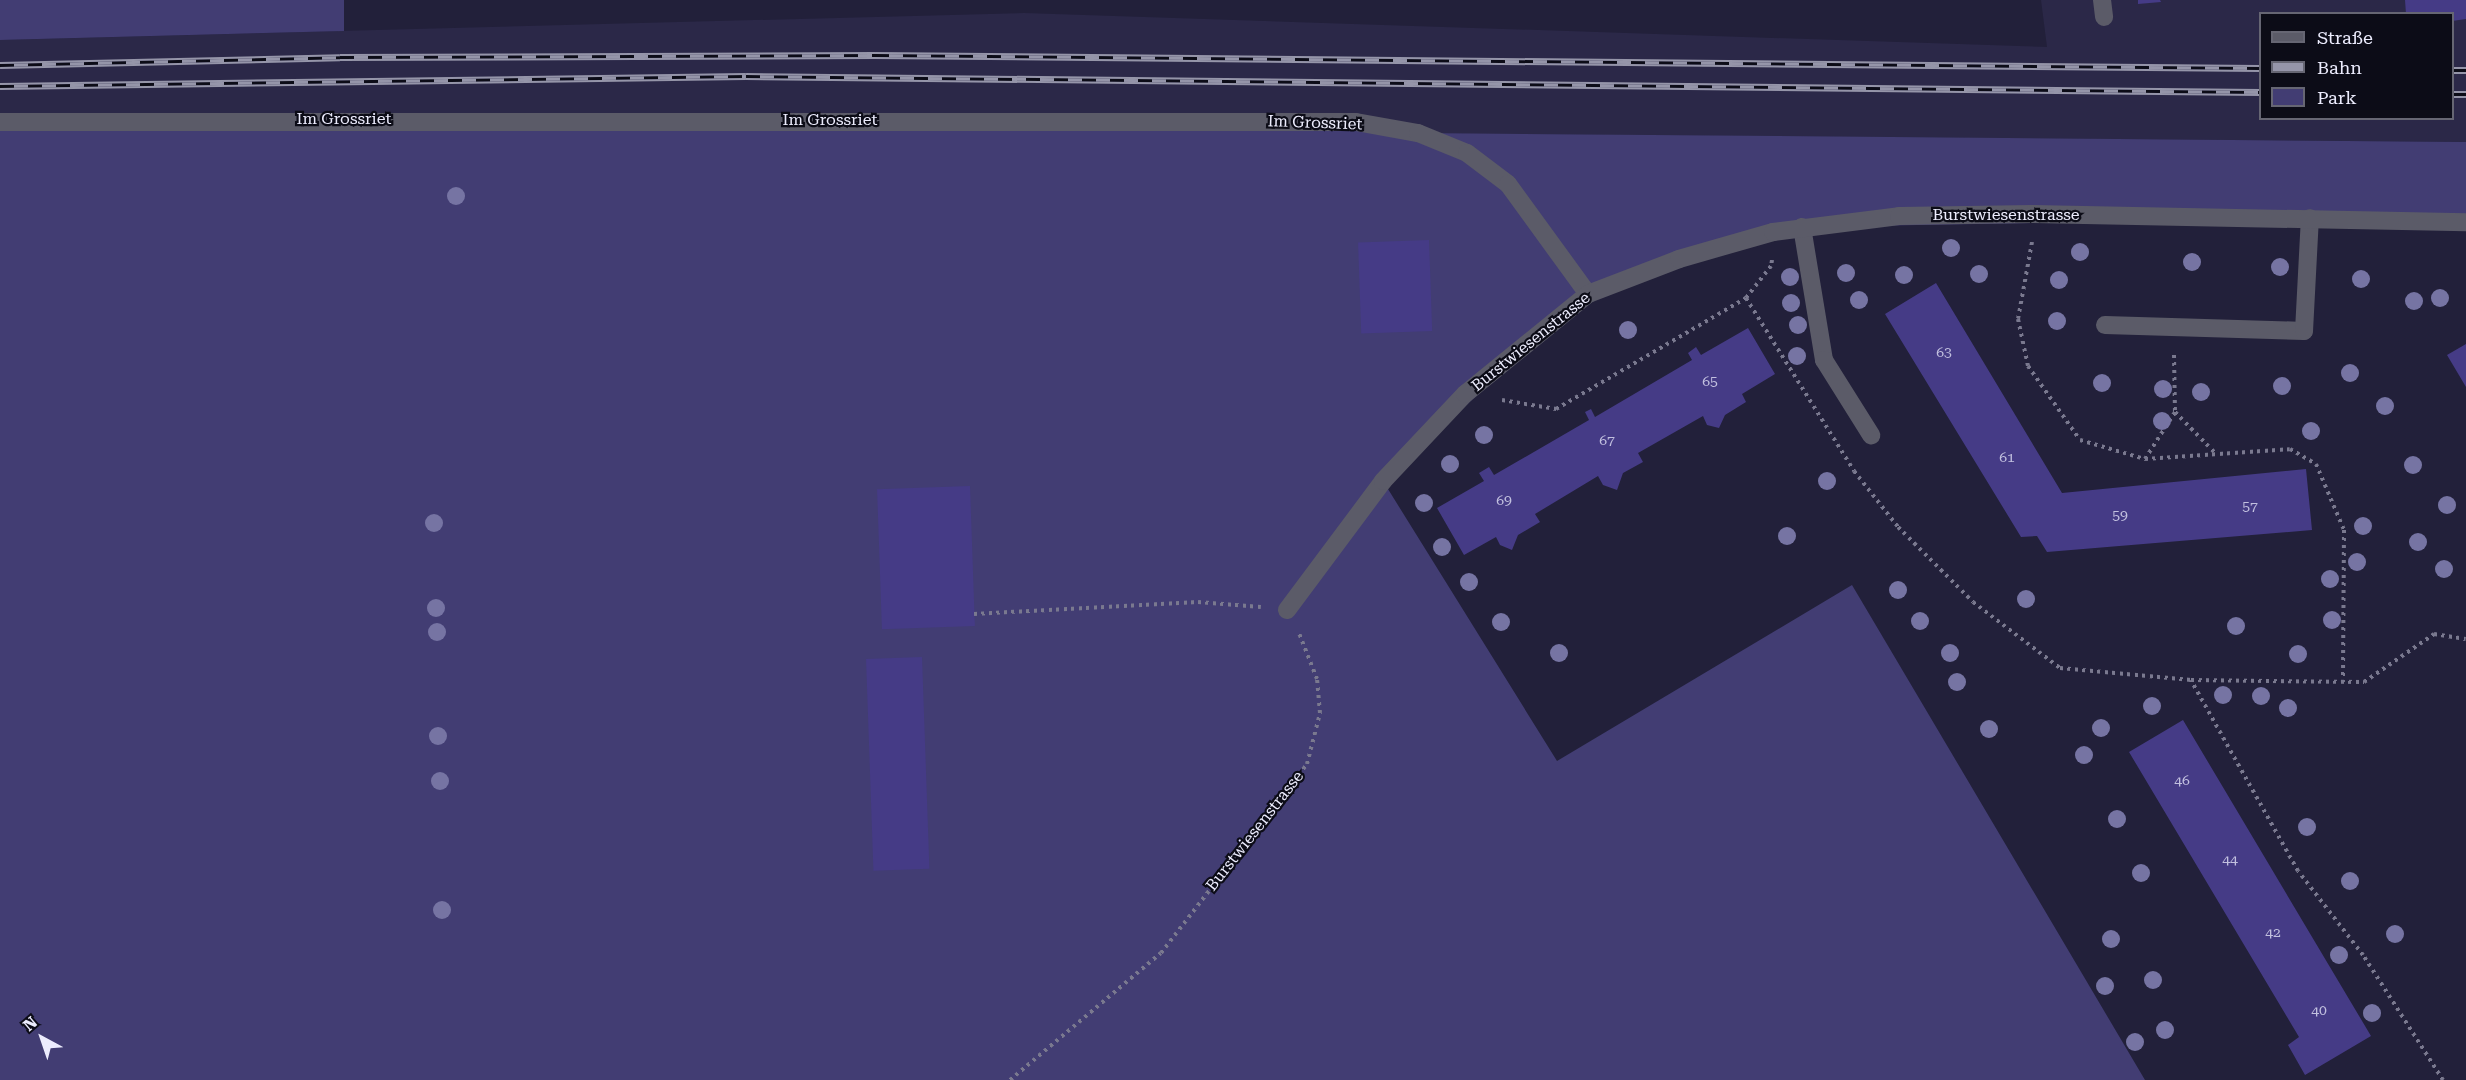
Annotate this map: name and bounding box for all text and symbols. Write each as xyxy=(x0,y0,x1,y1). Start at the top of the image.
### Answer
legend xyxy=(2259,12,2454,120)
text: Straße xyxy=(2317,27,2373,48)
text: Bahn xyxy=(2317,57,2362,78)
text: Park xyxy=(2317,87,2357,108)
street label: Im Grossriet xyxy=(297,109,391,129)
street label: Im Grossriet xyxy=(783,110,877,130)
street label: Im Grossriet xyxy=(1267,112,1363,134)
street label: Burstwiesenstrasse xyxy=(1932,205,2080,225)
street label: Burstwiesenstrasse xyxy=(1468,288,1594,396)
house number: 63 xyxy=(1936,344,1952,360)
house number: 65 xyxy=(1702,373,1718,389)
house number: 67 xyxy=(1599,432,1615,448)
house number: 61 xyxy=(1999,449,2015,465)
house number: 69 xyxy=(1496,492,1512,508)
house number: 57 xyxy=(2242,498,2258,514)
house number: 59 xyxy=(2112,507,2128,523)
street label: Burstwiesenstrasse xyxy=(1202,767,1308,895)
house number: 46 xyxy=(2174,772,2190,788)
house number: 44 xyxy=(2222,851,2238,867)
house number: 42 xyxy=(2265,924,2281,940)
house number: 40 xyxy=(2311,1002,2327,1018)
north arrow xyxy=(12,1008,72,1068)
text: N xyxy=(19,1013,41,1035)

